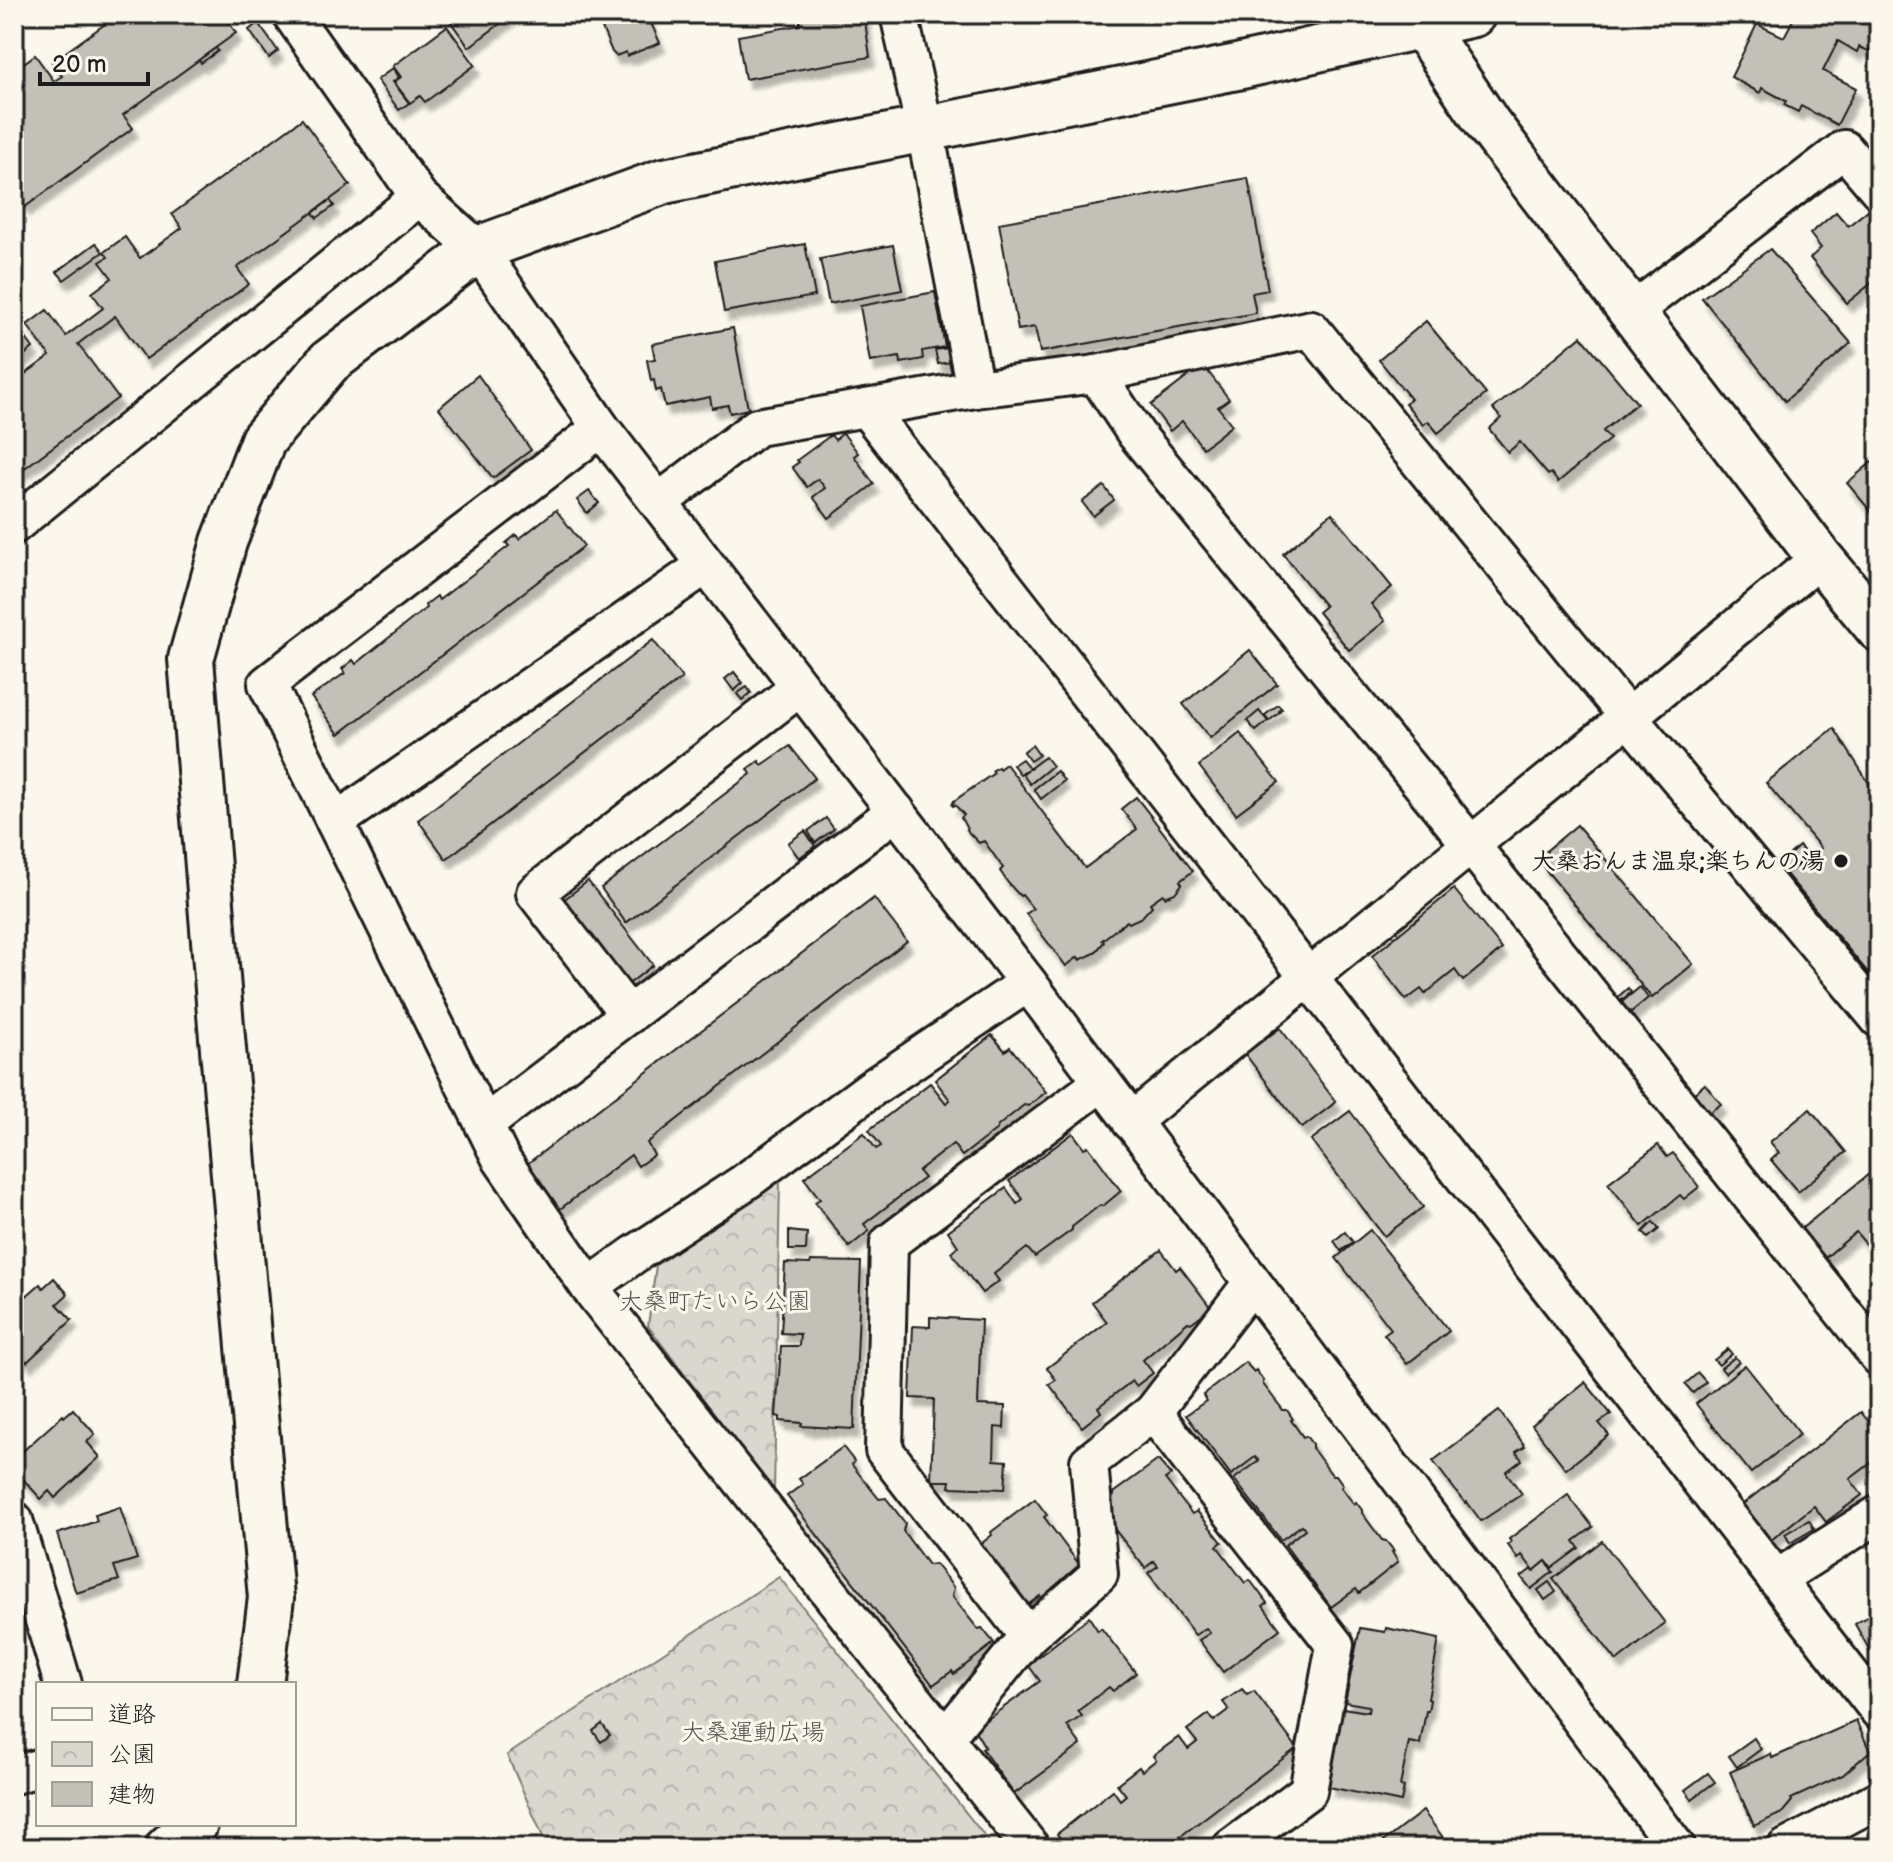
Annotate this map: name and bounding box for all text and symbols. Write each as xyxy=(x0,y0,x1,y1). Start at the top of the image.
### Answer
scale bar xyxy=(40,36,148,86)
text: 20 m xyxy=(52,50,107,79)
place label: 大桑おんま温泉;楽ちんの湯 xyxy=(1532,847,1825,876)
marker: 大桑おんま温泉;楽ちんの湯 xyxy=(1832,852,1850,870)
park label: 大桑町たいら公園 xyxy=(619,1287,811,1316)
legend xyxy=(36,1682,296,1826)
text: 道路 xyxy=(108,1700,156,1729)
park label: 大桑運動広場 xyxy=(681,1718,825,1747)
text: 公園 xyxy=(108,1740,156,1769)
text: 建物 xyxy=(108,1780,156,1809)

